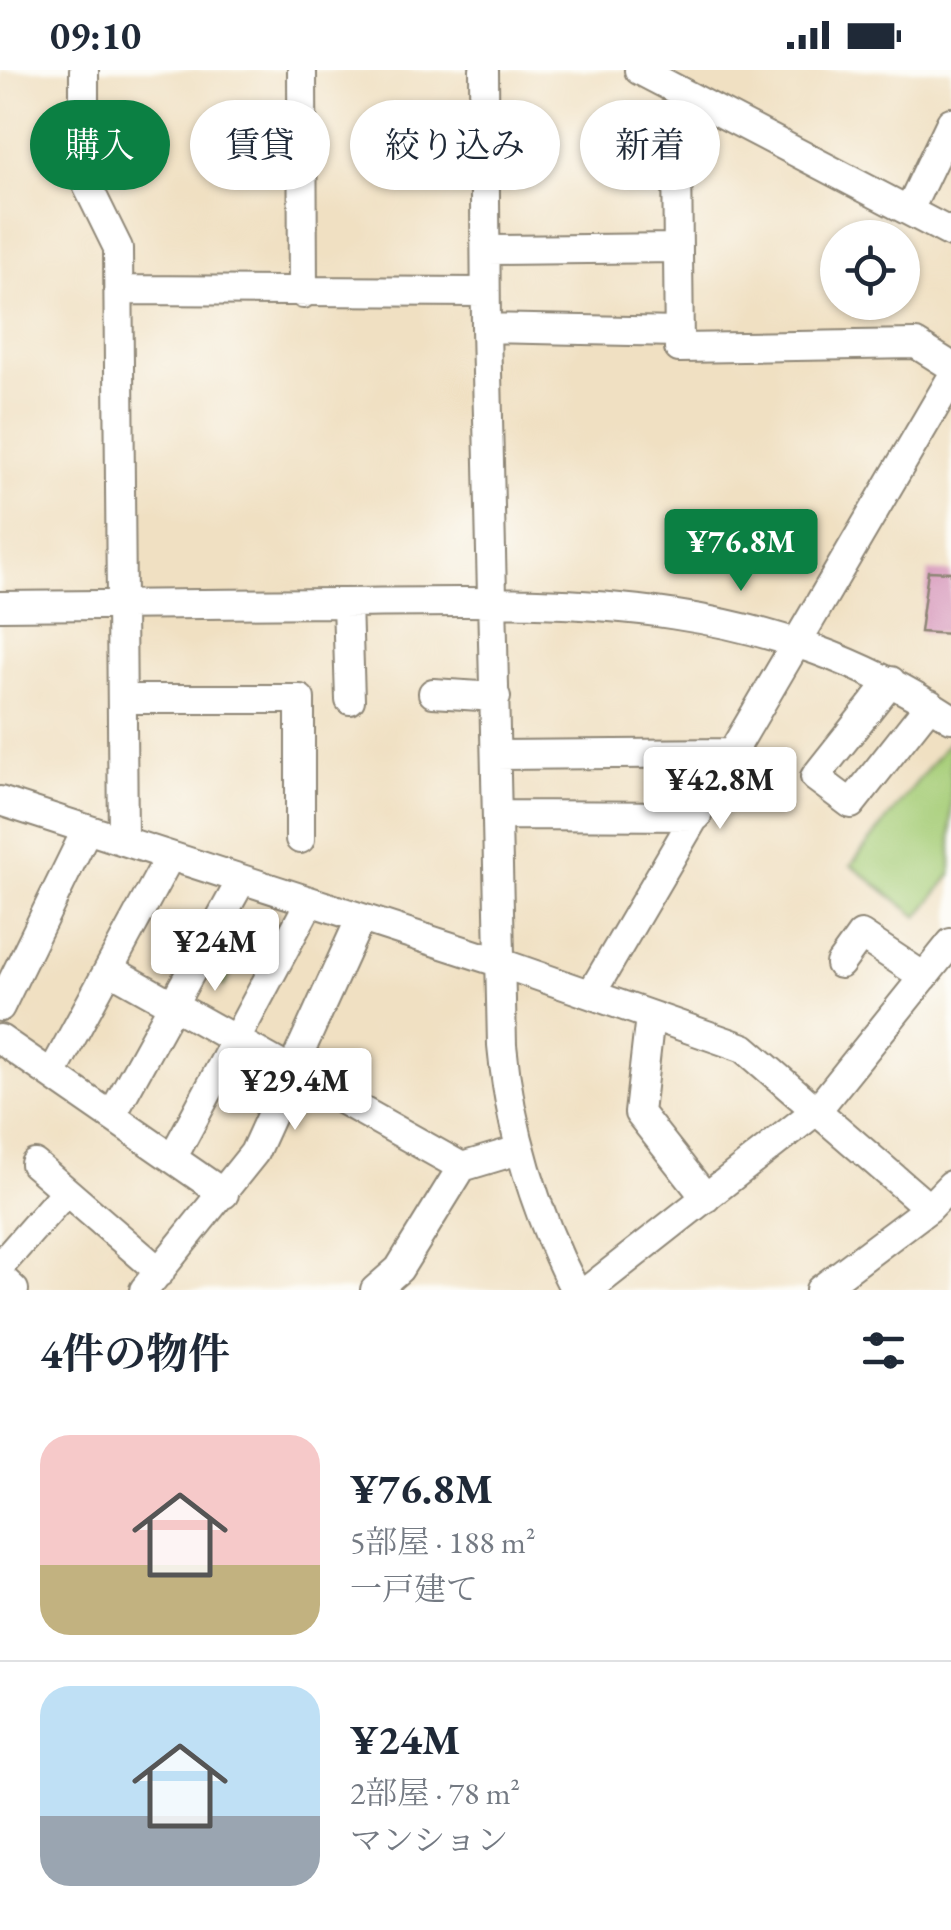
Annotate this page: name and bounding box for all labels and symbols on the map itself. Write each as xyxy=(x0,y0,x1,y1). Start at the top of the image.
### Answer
pin: ¥76.8M xyxy=(660,509,822,594)
pin: ¥42.8M xyxy=(639,747,801,832)
pin: ¥24M xyxy=(156,909,274,994)
pin: ¥29.4M xyxy=(214,1048,376,1133)

